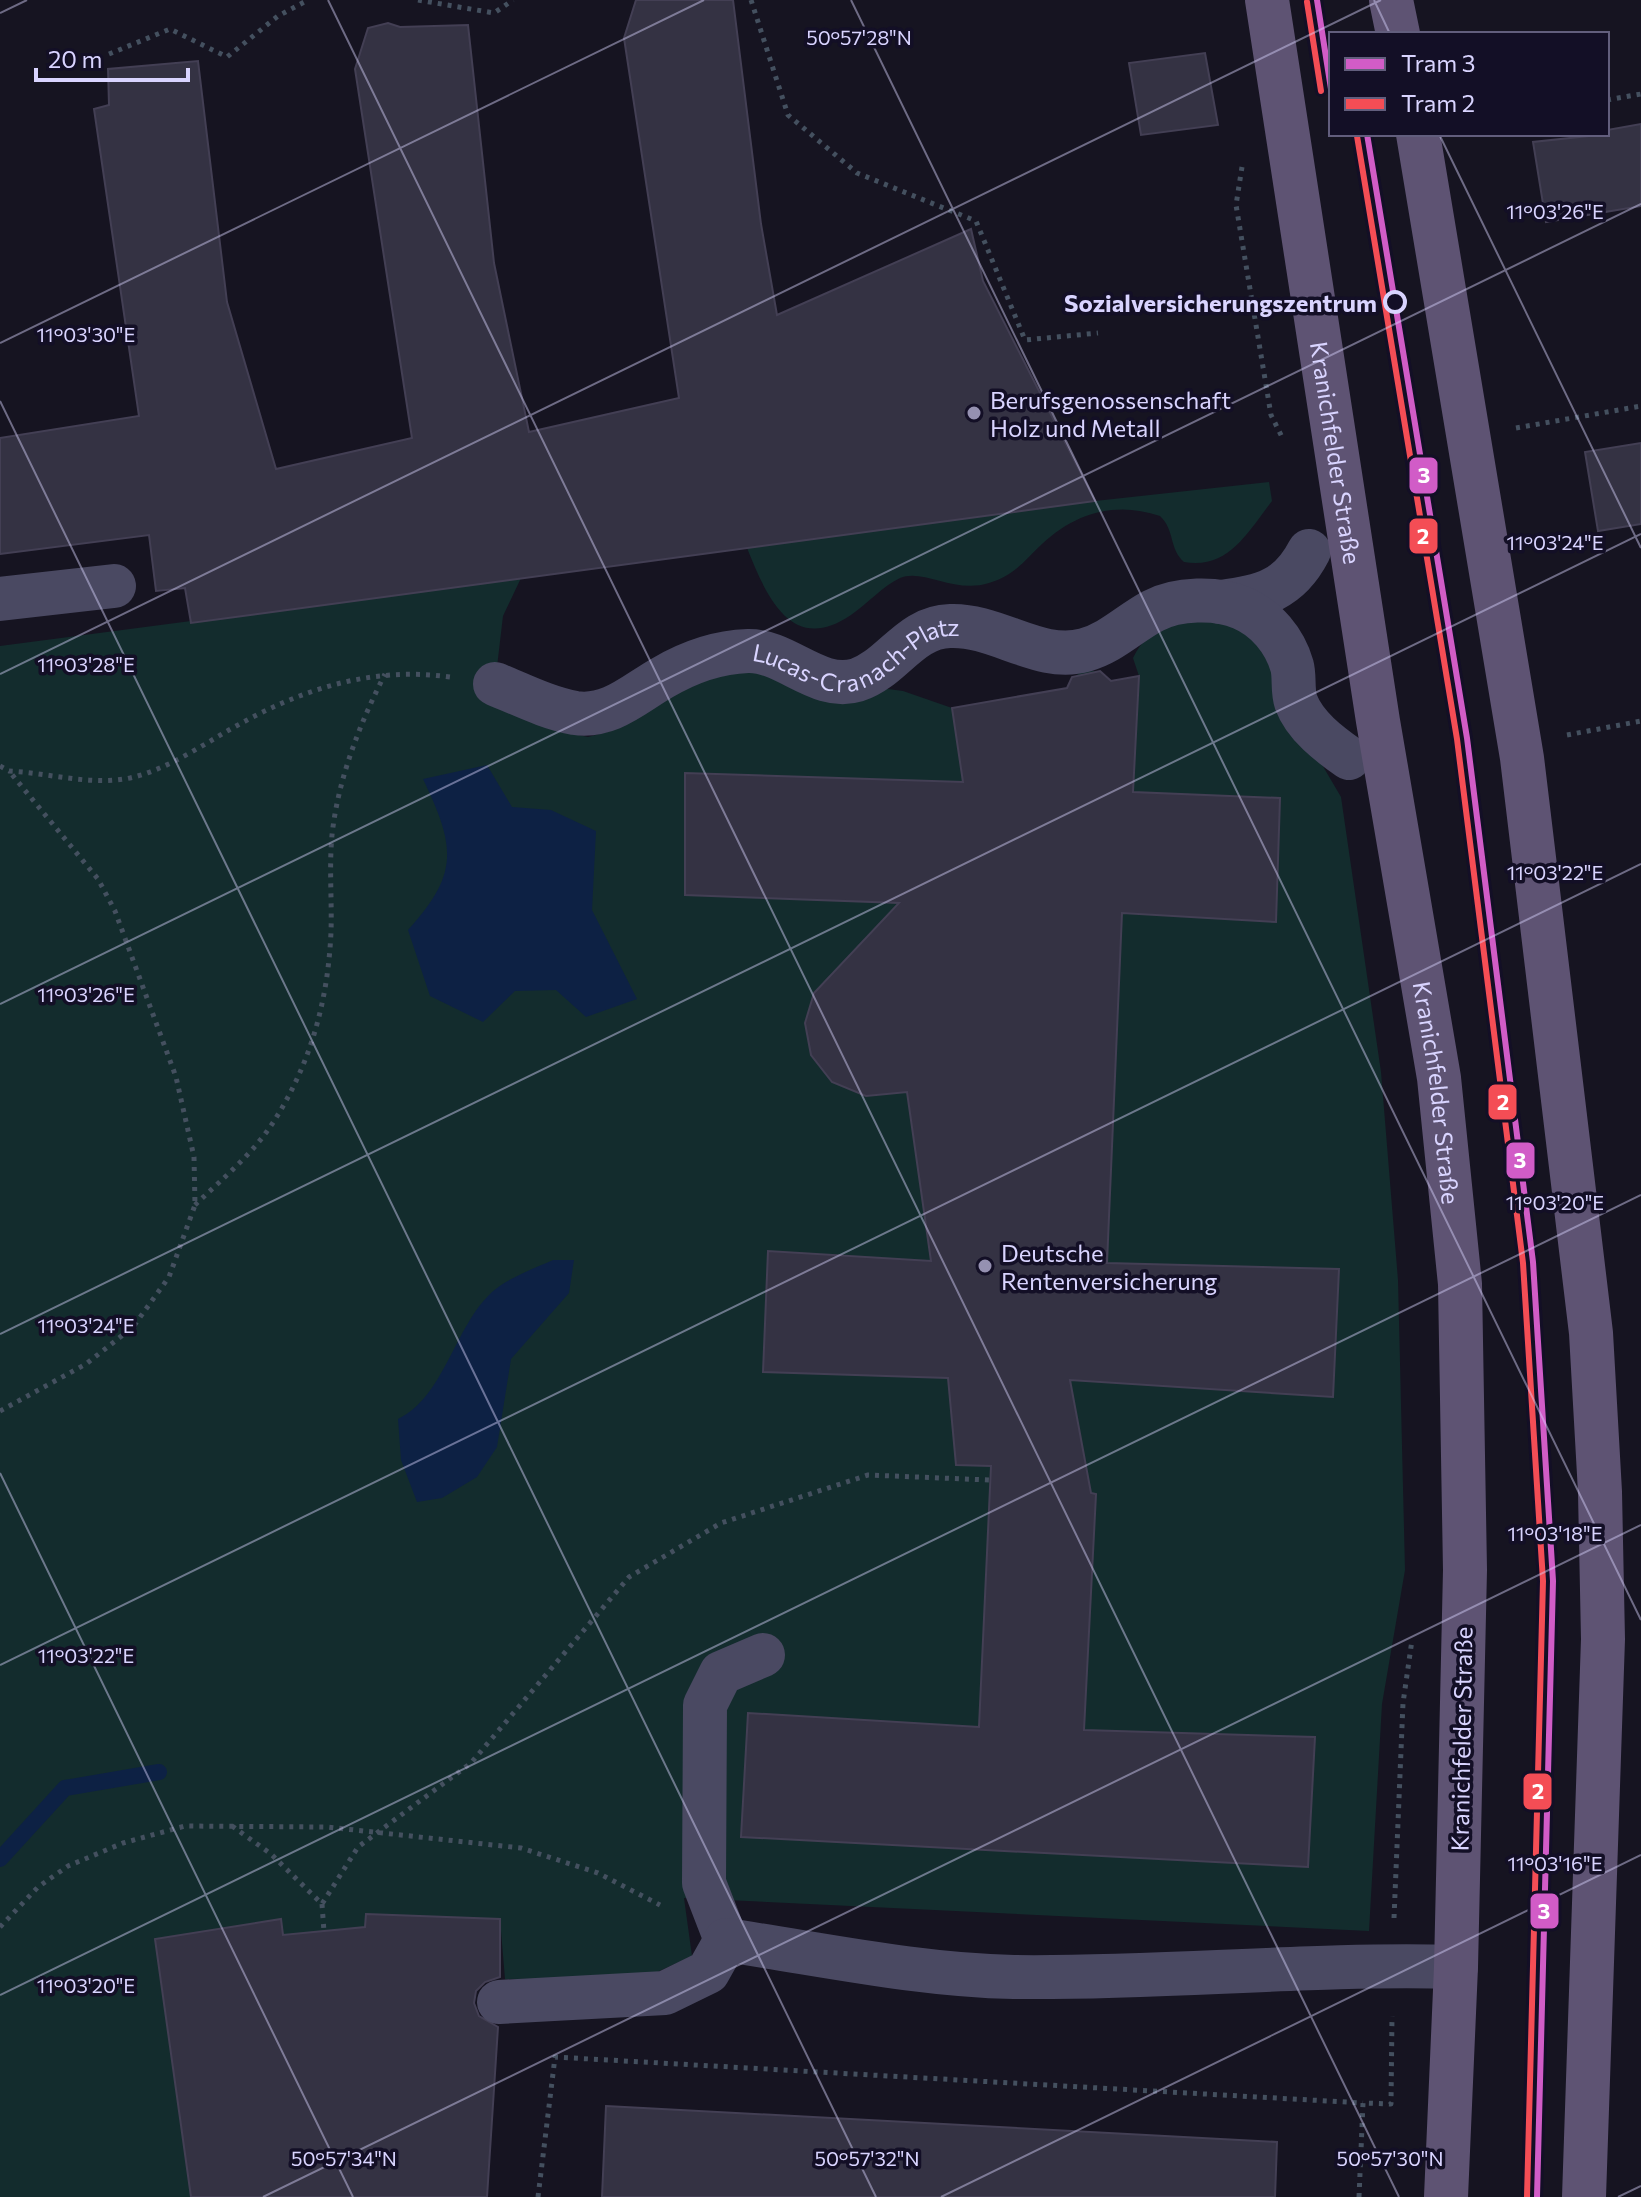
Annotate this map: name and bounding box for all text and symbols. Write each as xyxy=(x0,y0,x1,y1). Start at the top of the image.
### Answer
text: 50°57'28"N xyxy=(806,25,912,49)
scale bar xyxy=(36,32,188,82)
legend xyxy=(1329,32,1609,136)
text: 20 m xyxy=(48,44,102,73)
text: Tram 3 xyxy=(1401,48,1476,77)
text: Tram 2 xyxy=(1401,88,1475,117)
text: 11°03'26"E xyxy=(1506,199,1604,223)
place label: Sozialversicherungszentrum xyxy=(1064,288,1377,317)
marker: Sozialversicherungszentrum xyxy=(1384,291,1406,313)
text: 11°03'30"E xyxy=(37,322,135,346)
street label: Kranichfelder Straße xyxy=(1305,339,1368,566)
place label: Berufsgenossenschaft Holz und Metall xyxy=(990,385,1231,442)
marker: Berufsgenossenschaft Holz und Metall xyxy=(965,404,983,422)
line badge: 3 xyxy=(1408,456,1439,495)
text: 3 xyxy=(1418,461,1430,488)
line badge: 2 xyxy=(1408,517,1439,555)
text: 2 xyxy=(1417,522,1429,549)
text: 11°03'24"E xyxy=(1506,530,1604,554)
street label: Lucas-Cranach-Platz xyxy=(751,611,959,697)
text: 11°03'28"E xyxy=(37,652,135,676)
text: 11°03'22"E xyxy=(1507,860,1603,884)
street label: Kranichfelder Straße xyxy=(1408,979,1466,1206)
text: 11°03'26"E xyxy=(37,982,135,1006)
line badge: 2 xyxy=(1487,1083,1518,1121)
text: 2 xyxy=(1497,1088,1509,1115)
line badge: 3 xyxy=(1505,1141,1536,1180)
text: 3 xyxy=(1514,1146,1526,1173)
text: 11°03'20"E xyxy=(1506,1190,1604,1214)
place label: Deutsche Rentenversicherung xyxy=(1001,1238,1217,1295)
marker: Deutsche Rentenversicherung xyxy=(976,1257,994,1275)
text: 11°03'24"E xyxy=(37,1313,135,1337)
text: 11°03'18"E xyxy=(1507,1521,1603,1545)
street label: Kranichfelder Straße xyxy=(1445,1626,1477,1852)
text: 11°03'22"E xyxy=(38,1643,134,1667)
line badge: 2 xyxy=(1522,1772,1553,1811)
text: 2 xyxy=(1532,1777,1544,1804)
text: 11°03'16"E xyxy=(1507,1851,1603,1875)
line badge: 3 xyxy=(1529,1892,1560,1930)
text: 3 xyxy=(1538,1897,1550,1924)
text: 11°03'20"E xyxy=(37,1973,135,1997)
text: 50°57'34"N xyxy=(291,2146,397,2170)
text: 50°57'32"N xyxy=(815,2146,919,2170)
text: 50°57'30"N xyxy=(1337,2146,1443,2170)

